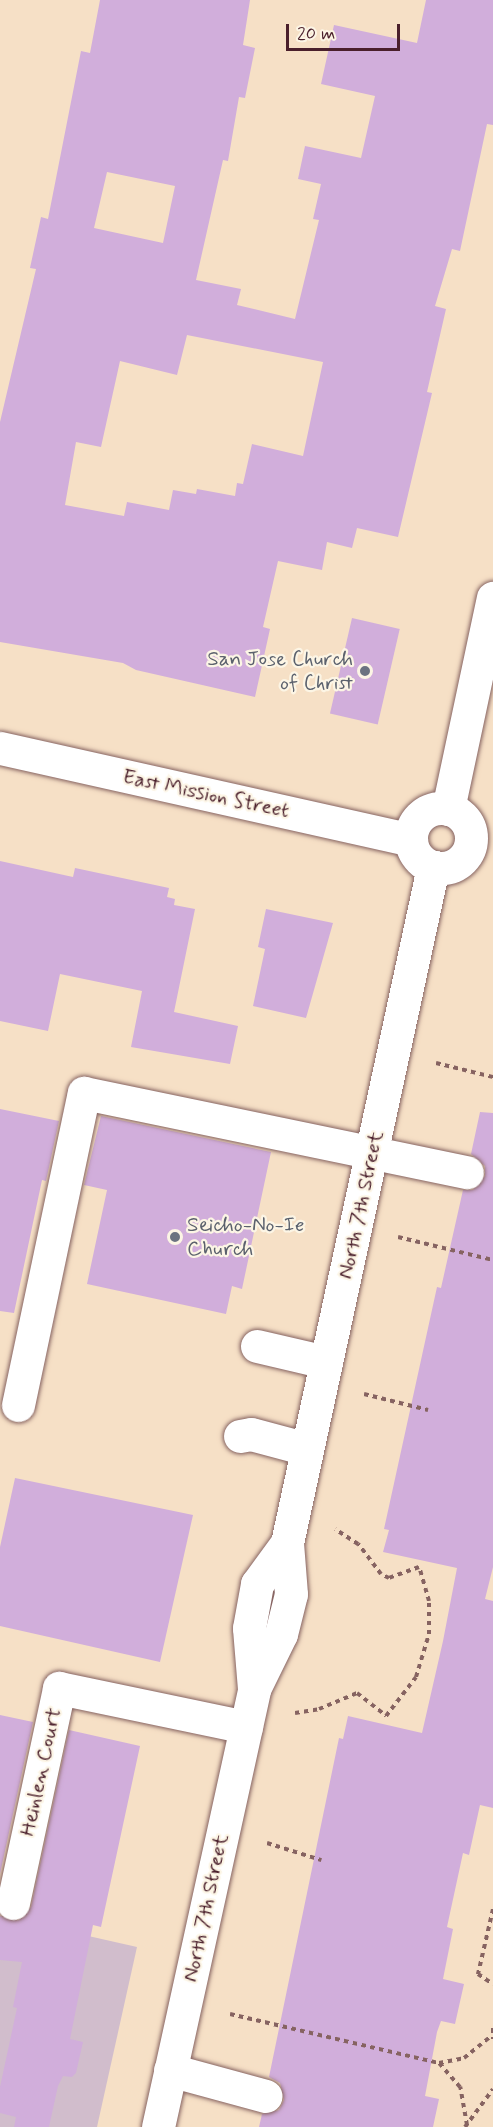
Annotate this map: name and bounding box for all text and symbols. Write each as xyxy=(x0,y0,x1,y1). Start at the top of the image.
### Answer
scale bar xyxy=(289,12,403,50)
text: 20 m xyxy=(297,22,335,46)
place label: San Jose Church of Christ xyxy=(202,646,353,696)
marker: San Jose Church of Christ xyxy=(358,664,372,678)
street label: East Mission Street xyxy=(119,764,293,824)
street label: North 7th Street xyxy=(333,1129,389,1281)
place label: Seicho-No-Ie Church xyxy=(187,1212,304,1262)
marker: Seicho-No-Ie Church xyxy=(168,1230,182,1244)
street label: Heinlen Court xyxy=(15,1707,67,1837)
street label: North 7th Street xyxy=(178,1832,234,1984)

